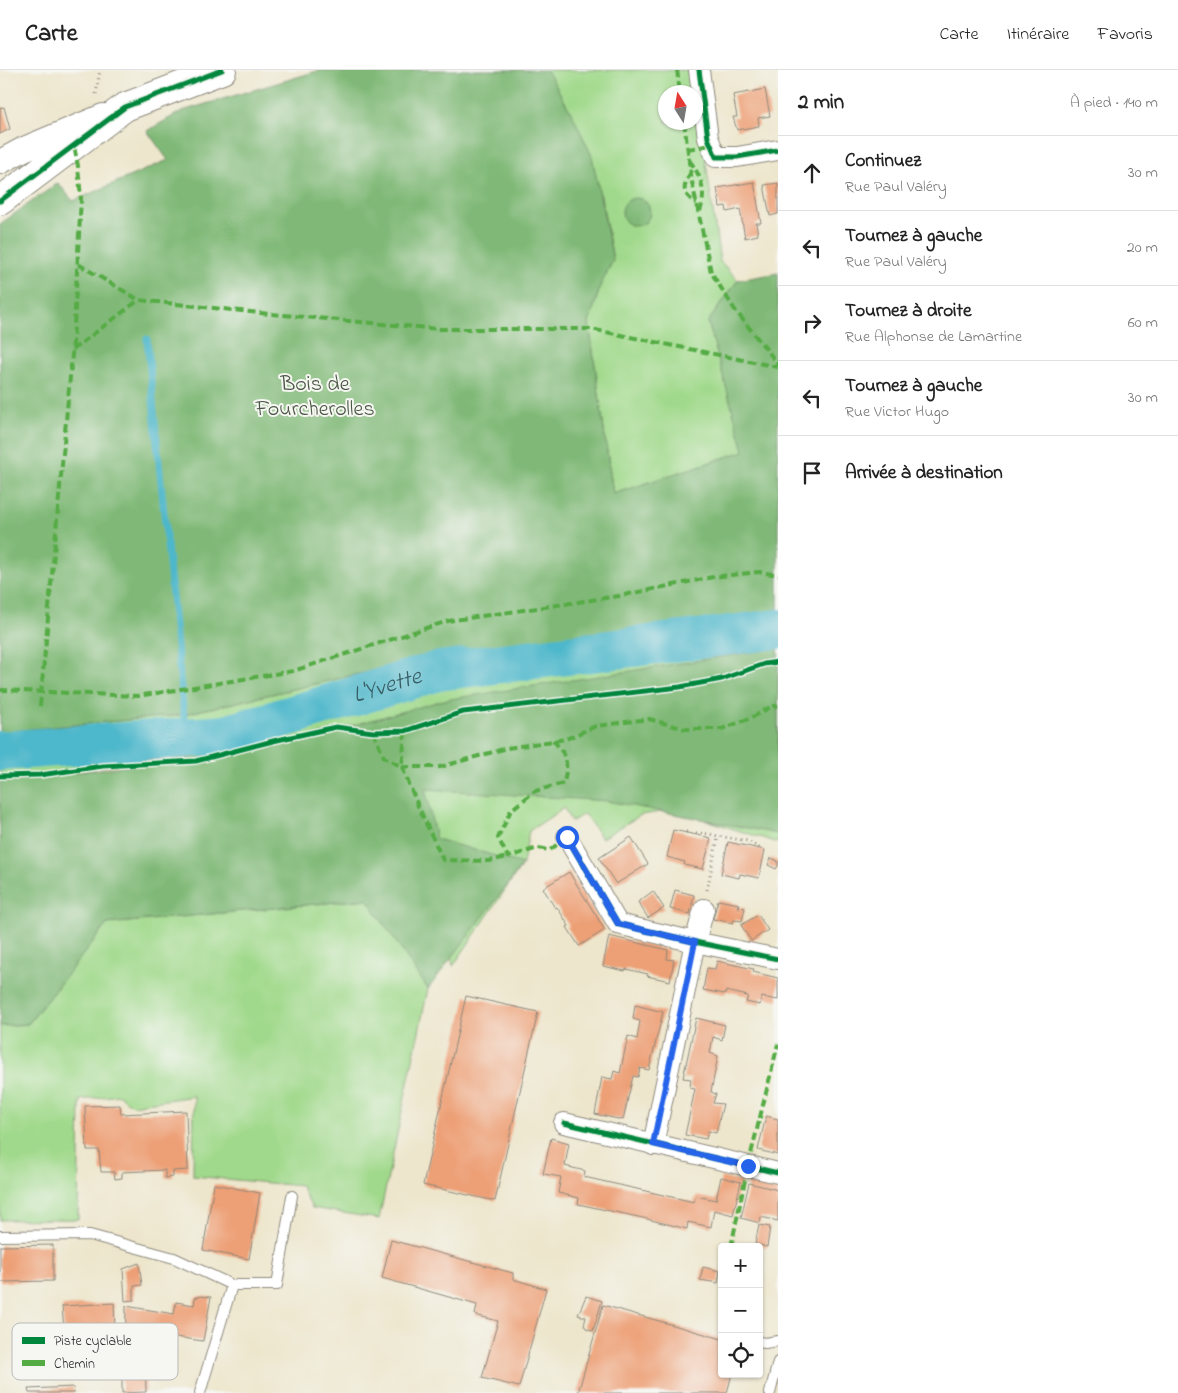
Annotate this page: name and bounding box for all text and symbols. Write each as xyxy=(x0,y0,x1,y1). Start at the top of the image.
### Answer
text: Carte xyxy=(25,17,77,52)
text: Carte xyxy=(939,22,979,48)
text: Itinéraire xyxy=(1007,22,1069,48)
text: Favoris xyxy=(1097,22,1153,48)
north arrow xyxy=(658,85,703,130)
text: 2 min xyxy=(798,88,844,118)
text: À pied · 140 m xyxy=(1070,91,1158,115)
text: Continuez xyxy=(845,148,921,175)
icon: ahead xyxy=(798,159,826,187)
text: 30 m xyxy=(1128,161,1158,185)
text: Rue Paul Valéry xyxy=(845,175,947,199)
text: Tournez à gauche xyxy=(845,223,982,250)
icon: left xyxy=(798,234,826,262)
text: 20 m xyxy=(1127,236,1158,260)
text: Rue Paul Valéry xyxy=(845,250,947,274)
text: Tournez à droite xyxy=(845,298,971,325)
icon: right xyxy=(798,309,826,337)
text: 60 m xyxy=(1128,311,1158,335)
text: Rue Alphonse de Lamartine xyxy=(845,325,1022,349)
park label: Bois de Fourcherolles xyxy=(254,369,375,426)
text: Tournez à gauche xyxy=(845,373,982,400)
icon: left xyxy=(798,384,826,412)
text: 30 m xyxy=(1128,386,1158,410)
text: Rue Victor Hugo xyxy=(845,400,949,424)
icon: arrive xyxy=(798,459,826,487)
text: Arrivée à destination xyxy=(845,460,1003,487)
water label: L'Yvette xyxy=(349,659,427,713)
route start xyxy=(556,826,579,849)
route end xyxy=(737,1155,760,1178)
map controls xyxy=(718,1243,763,1378)
button: + xyxy=(718,1243,763,1288)
button: − xyxy=(718,1288,763,1333)
legend xyxy=(12,1323,178,1380)
text: Piste cyclable xyxy=(54,1331,132,1353)
button: locate xyxy=(718,1333,763,1378)
text: Chemin xyxy=(54,1354,95,1375)

